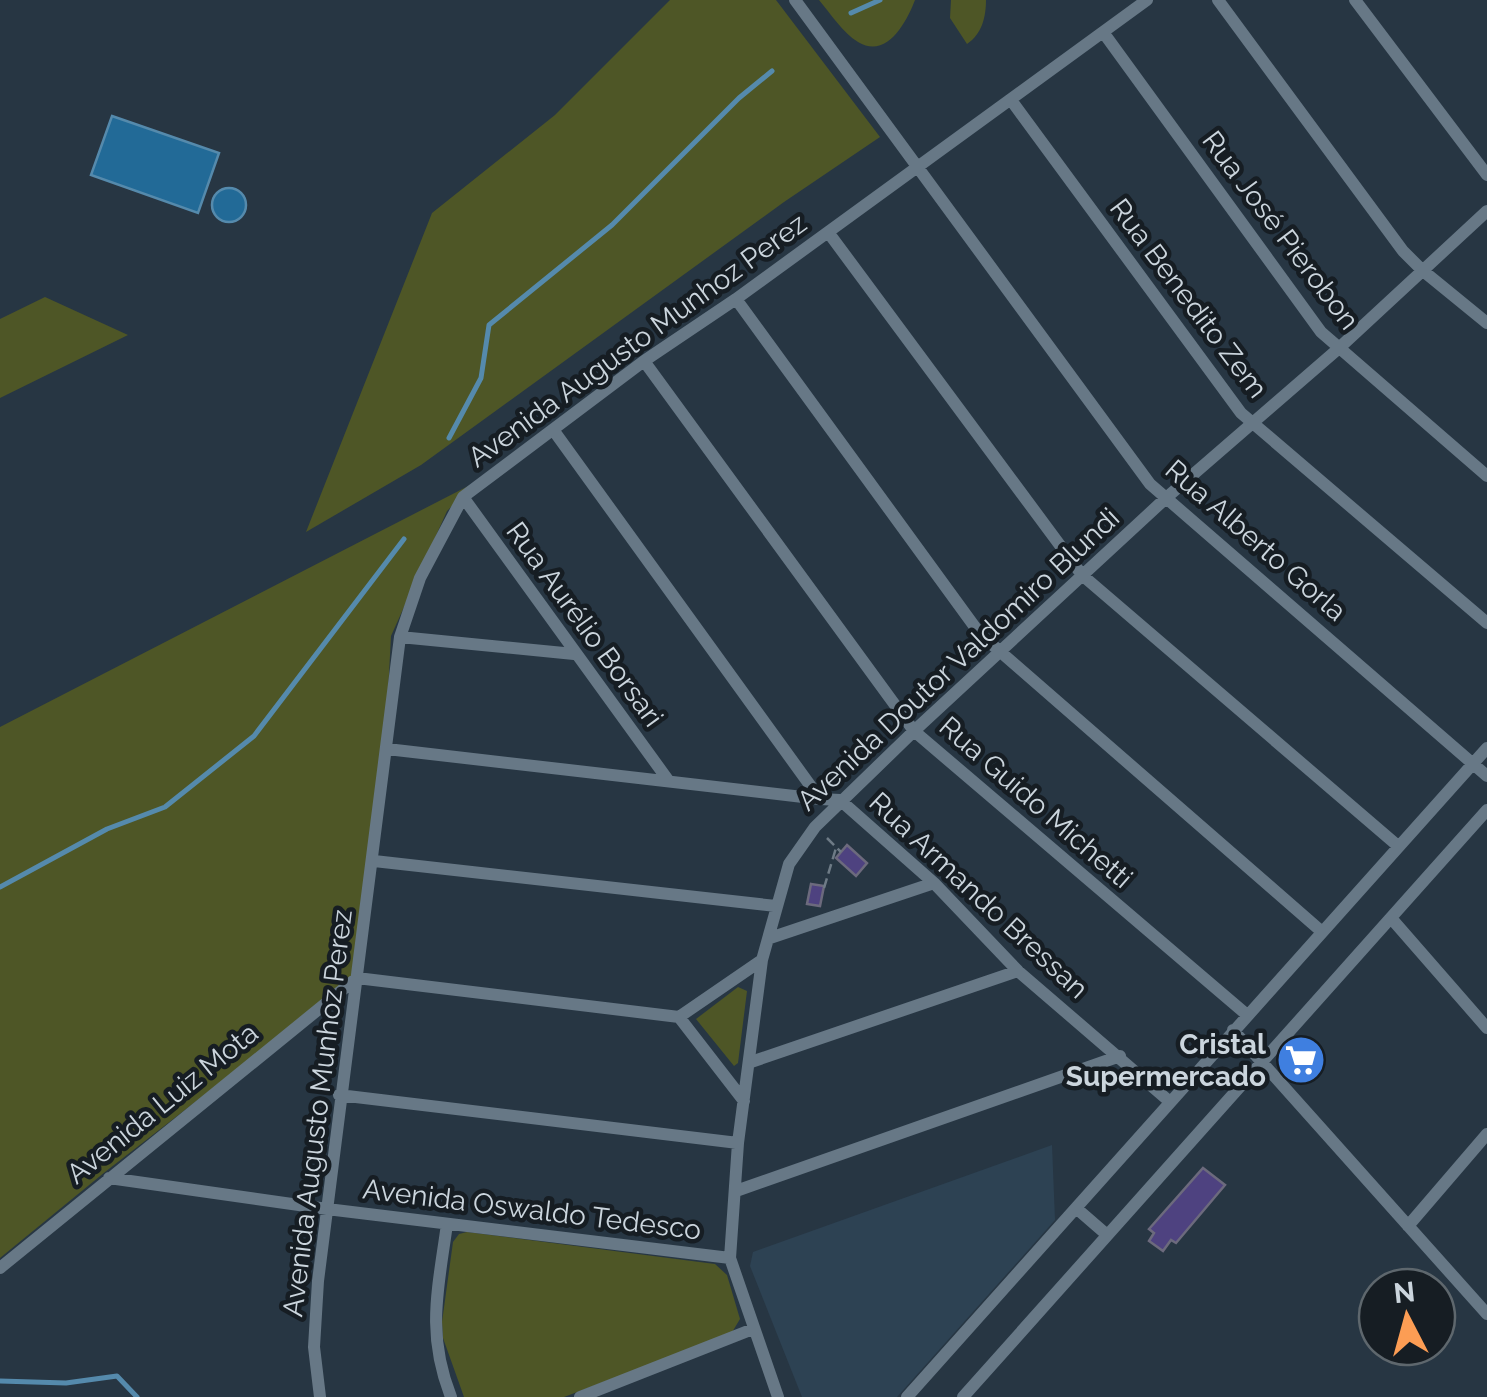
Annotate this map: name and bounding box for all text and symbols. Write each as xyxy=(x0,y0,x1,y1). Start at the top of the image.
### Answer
street label: Rua José Pierobon xyxy=(1195,125,1366,336)
street label: Rua Benedito Zem xyxy=(1103,192,1274,404)
street label: Avenida Augusto Munhoz Perez xyxy=(462,207,813,474)
street label: Rua Alberto Gorla xyxy=(1159,453,1353,628)
street label: Avenida Doutor Valdomiro Blundi xyxy=(791,501,1126,817)
street label: Rua Aurélio Borsari xyxy=(499,516,670,733)
street label: Rua Guido Michetti xyxy=(933,710,1139,895)
street label: Rua Armando Bressan xyxy=(863,786,1095,1005)
street label: Avenida Augusto Munhoz Perez xyxy=(276,908,359,1319)
street label: Avenida Luiz Mota xyxy=(60,1016,265,1191)
place label: Cristal Supermercado xyxy=(1066,1028,1266,1093)
supermarket icon: Cristal Supermercado xyxy=(1275,1034,1327,1086)
street label: Avenida Oswaldo Tedesco xyxy=(361,1172,703,1247)
north arrow xyxy=(1357,1267,1457,1367)
text: N xyxy=(1392,1275,1417,1310)

